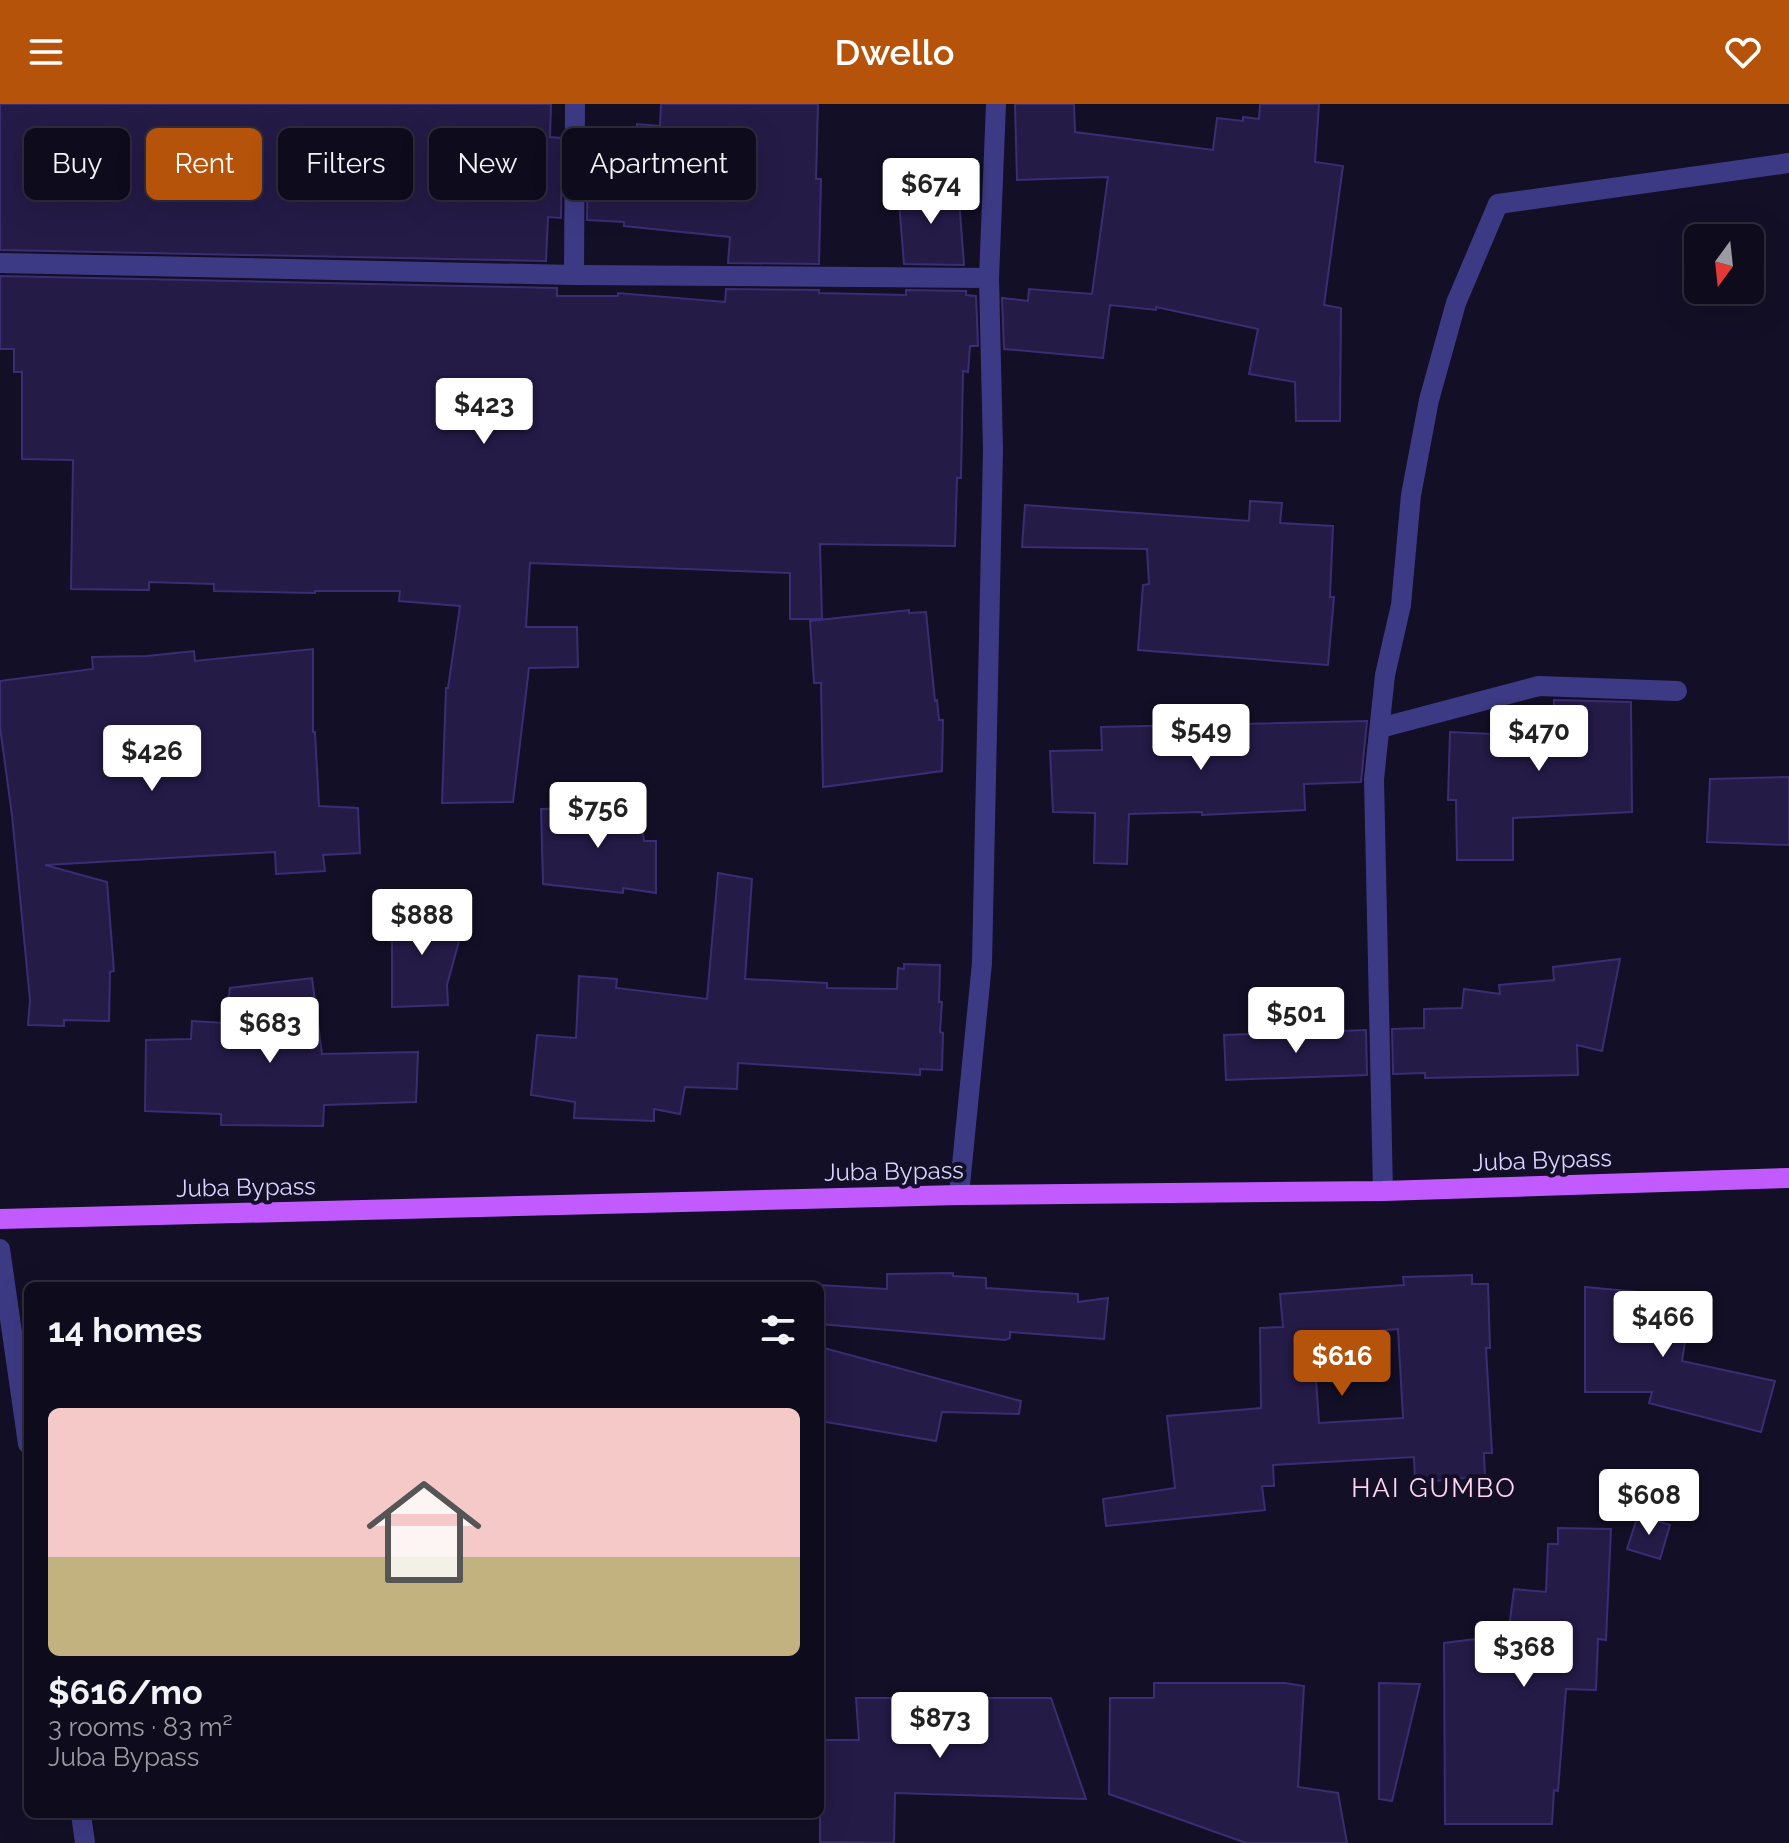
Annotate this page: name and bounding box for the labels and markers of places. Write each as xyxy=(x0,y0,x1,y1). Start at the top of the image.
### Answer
pin: $674 xyxy=(884,158,978,226)
pin: $423 xyxy=(437,378,531,446)
pin: $549 xyxy=(1154,704,1248,772)
pin: $470 xyxy=(1492,705,1586,773)
pin: $426 xyxy=(105,725,199,793)
pin: $756 xyxy=(551,782,645,850)
pin: $888 xyxy=(375,889,469,957)
pin: $501 xyxy=(1249,987,1343,1055)
pin: $683 xyxy=(223,997,317,1065)
pin: $466 xyxy=(1616,1291,1710,1359)
pin: $616 xyxy=(1295,1330,1389,1398)
pin: $608 xyxy=(1602,1469,1696,1537)
pin: $368 xyxy=(1477,1621,1571,1689)
pin: $873 xyxy=(893,1692,987,1760)

